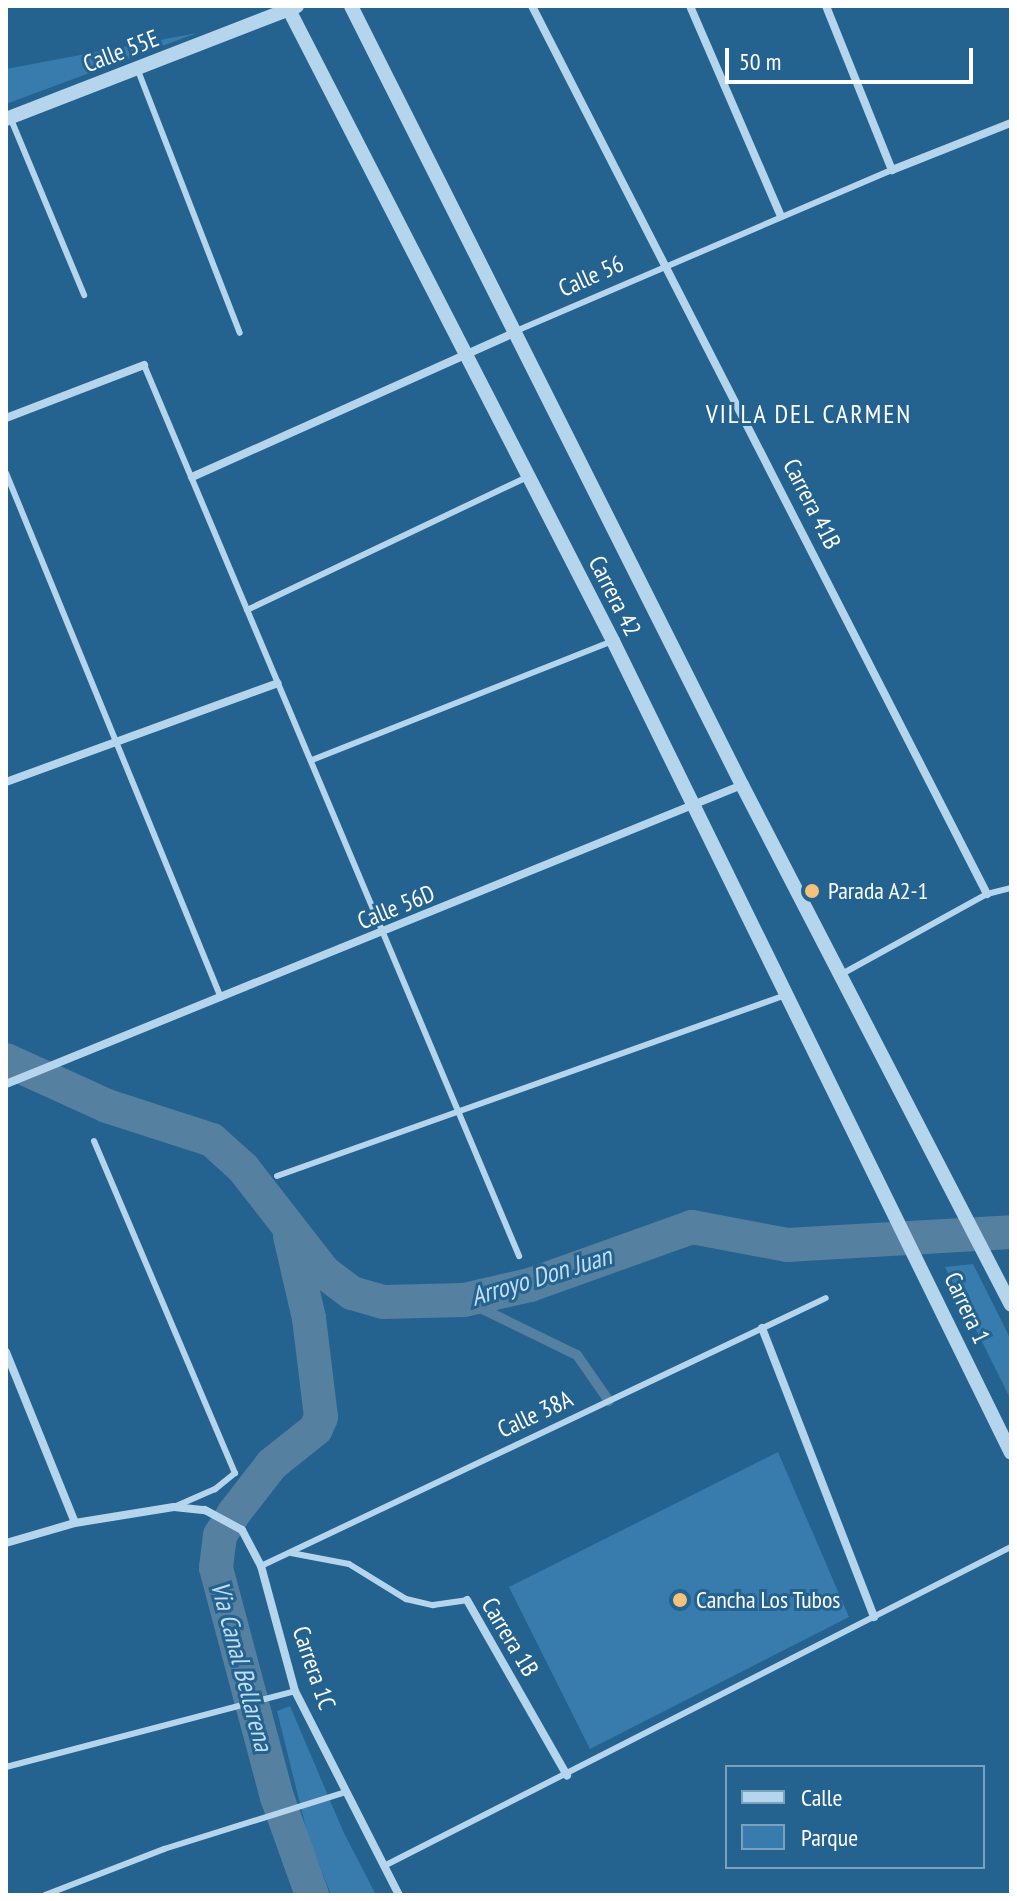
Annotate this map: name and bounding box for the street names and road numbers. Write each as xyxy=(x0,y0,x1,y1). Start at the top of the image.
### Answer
street label: Calle 55E xyxy=(79,24,163,78)
street label: Calle 56 xyxy=(554,249,628,303)
street label: Carrera 41B xyxy=(777,454,847,554)
street label: Carrera 42 xyxy=(583,551,647,641)
street label: Calle 56D xyxy=(353,879,439,935)
street label: Carrera 1 xyxy=(938,1268,996,1348)
street label: Calle 38A xyxy=(493,1384,577,1444)
street label: Carrera 1B xyxy=(475,1592,545,1682)
street label: Carrera 1C xyxy=(286,1622,342,1714)

